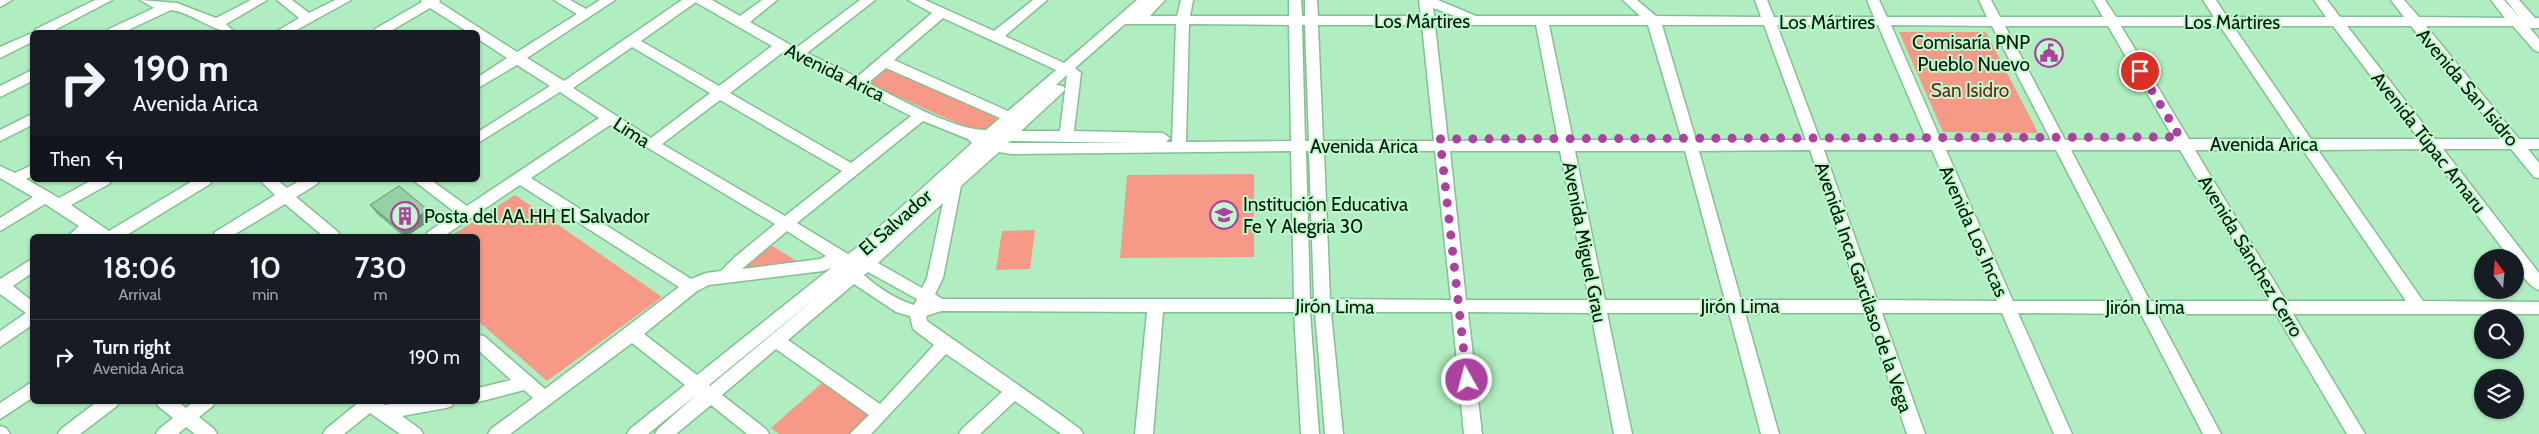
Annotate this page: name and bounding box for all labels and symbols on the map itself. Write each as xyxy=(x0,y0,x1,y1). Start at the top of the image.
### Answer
street label: Los Mártires xyxy=(1374,10,1470,33)
street label: Los Mártires xyxy=(1779,11,1875,34)
street label: Los Mártires xyxy=(2184,11,2280,34)
street label: Avenida San Isidro xyxy=(2412,24,2524,151)
place label: Comisaría PNP Pueblo Nuevo xyxy=(1912,31,2030,76)
street label: Avenida Arica xyxy=(781,38,888,106)
public building icon: Comisaría PNP Pueblo Nuevo xyxy=(2034,38,2064,68)
pin xyxy=(2119,50,2161,92)
street label: Avenida Túpac Amaru xyxy=(2366,67,2491,218)
park label: San Isidro xyxy=(1931,79,2009,102)
street label: Lima xyxy=(609,112,654,153)
street label: Avenida Arica xyxy=(2210,133,2318,156)
street label: Avenida Arica xyxy=(1310,135,1418,158)
street label: Avenida Inca Garcilaso de la Vega xyxy=(1810,159,1917,415)
street label: Avenida Miguel Grau xyxy=(1558,160,1611,324)
street label: Avenida Los Incas xyxy=(1934,162,2013,301)
street label: Avenida Sánchez Cerro xyxy=(2193,171,2308,341)
street label: El Salvador xyxy=(854,184,937,260)
place label: Institución Educativa Fe Y Alegria 30 xyxy=(1243,193,1408,238)
school or university icon: Institución Educativa Fe Y Alegria 30 xyxy=(1209,200,1239,230)
building icon: Posta del AA.HH El Salvador xyxy=(390,201,420,231)
place label: Posta del AA.HH El Salvador xyxy=(424,205,649,228)
north arrow xyxy=(2474,249,2524,299)
street label: Jirón Lima xyxy=(1294,294,1375,319)
street label: Jirón Lima xyxy=(1699,295,1780,318)
street label: Jirón Lima xyxy=(2104,296,2185,319)
position arrow xyxy=(1440,353,1492,405)

